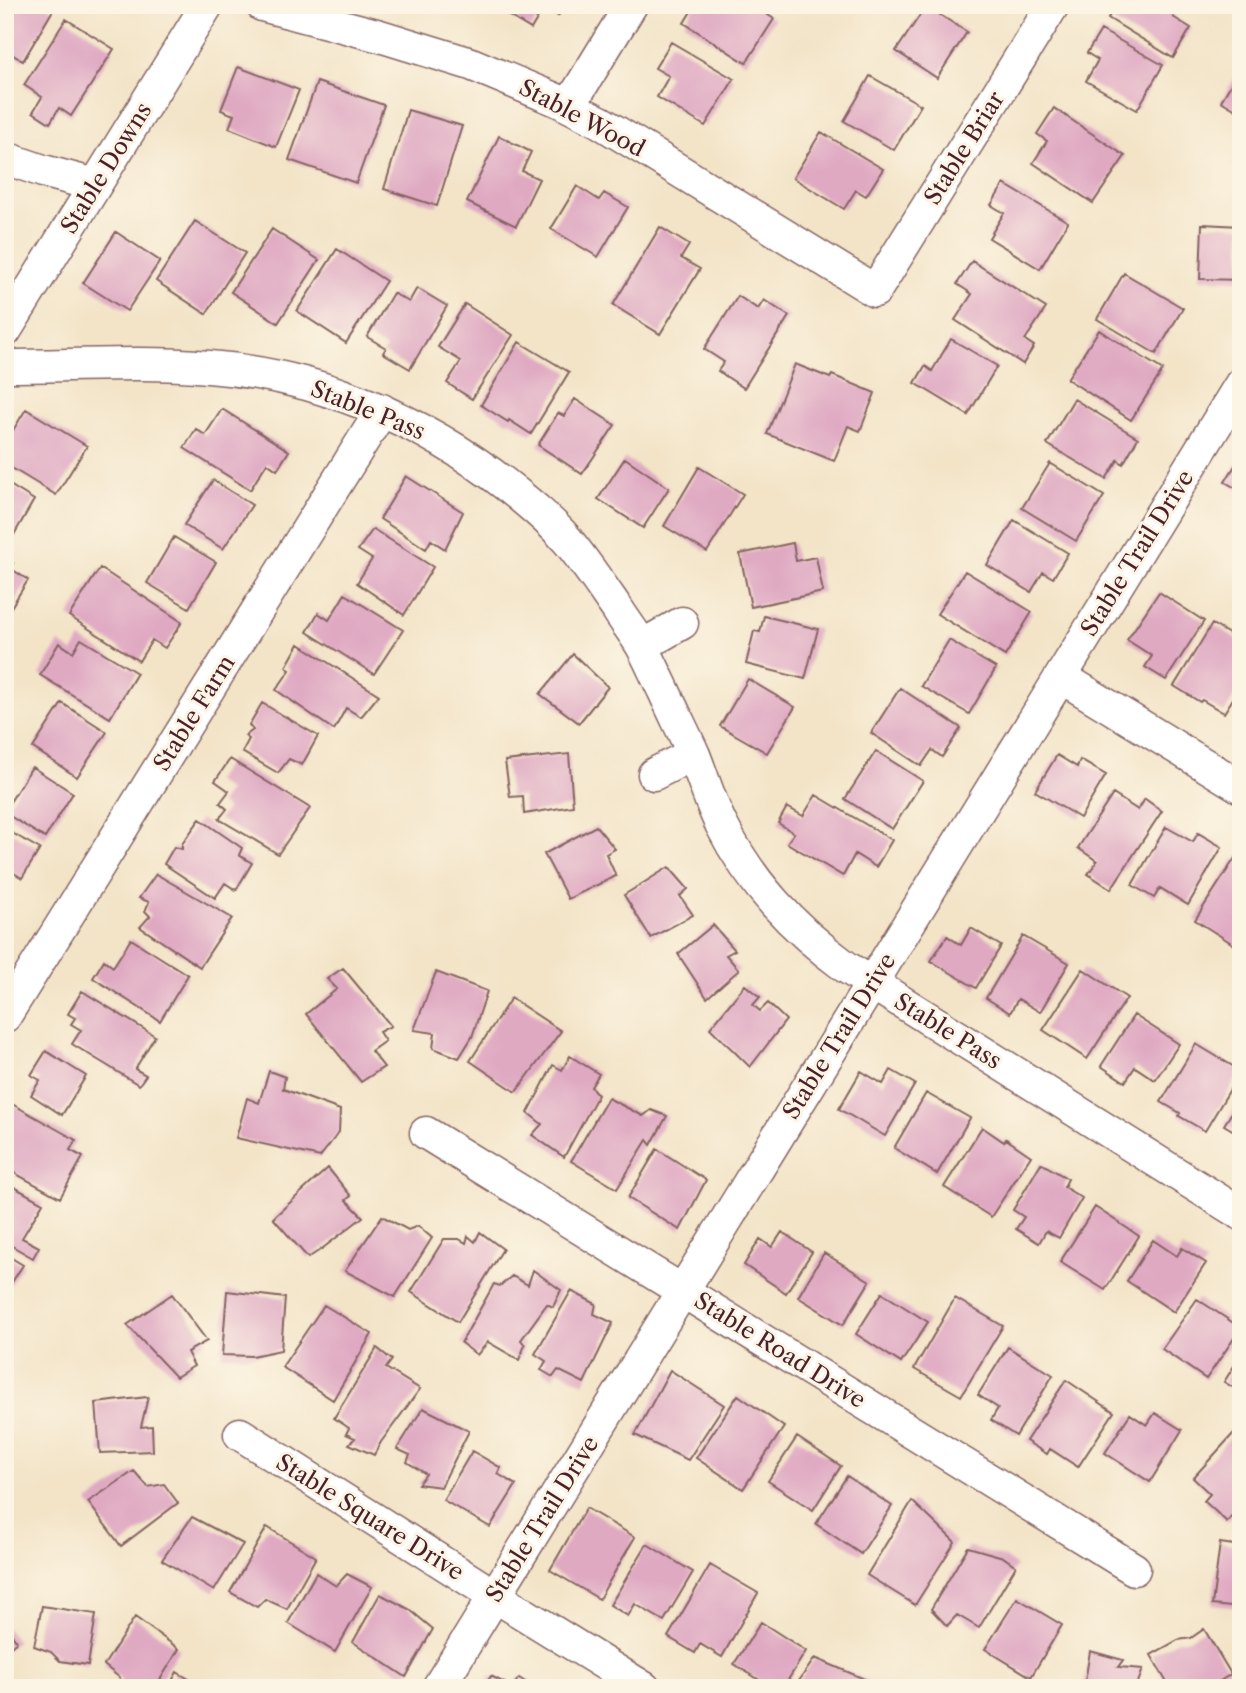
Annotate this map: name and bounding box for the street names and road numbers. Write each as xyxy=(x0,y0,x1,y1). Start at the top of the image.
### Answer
street label: Stable Wood xyxy=(514,73,650,163)
street label: Stable Briar xyxy=(918,86,1010,210)
street label: Stable Downs xyxy=(55,97,157,239)
street label: Stable Pass xyxy=(307,374,429,446)
street label: Stable Trail Drive xyxy=(1075,465,1199,641)
street label: Stable Farm xyxy=(147,650,241,776)
street label: Stable Trail Drive xyxy=(777,948,901,1124)
street label: Stable Pass xyxy=(889,987,1007,1075)
street label: Stable Road Drive xyxy=(689,1286,871,1414)
street label: Stable Trail Drive xyxy=(480,1431,604,1607)
street label: Stable Square Drive xyxy=(271,1448,469,1586)

